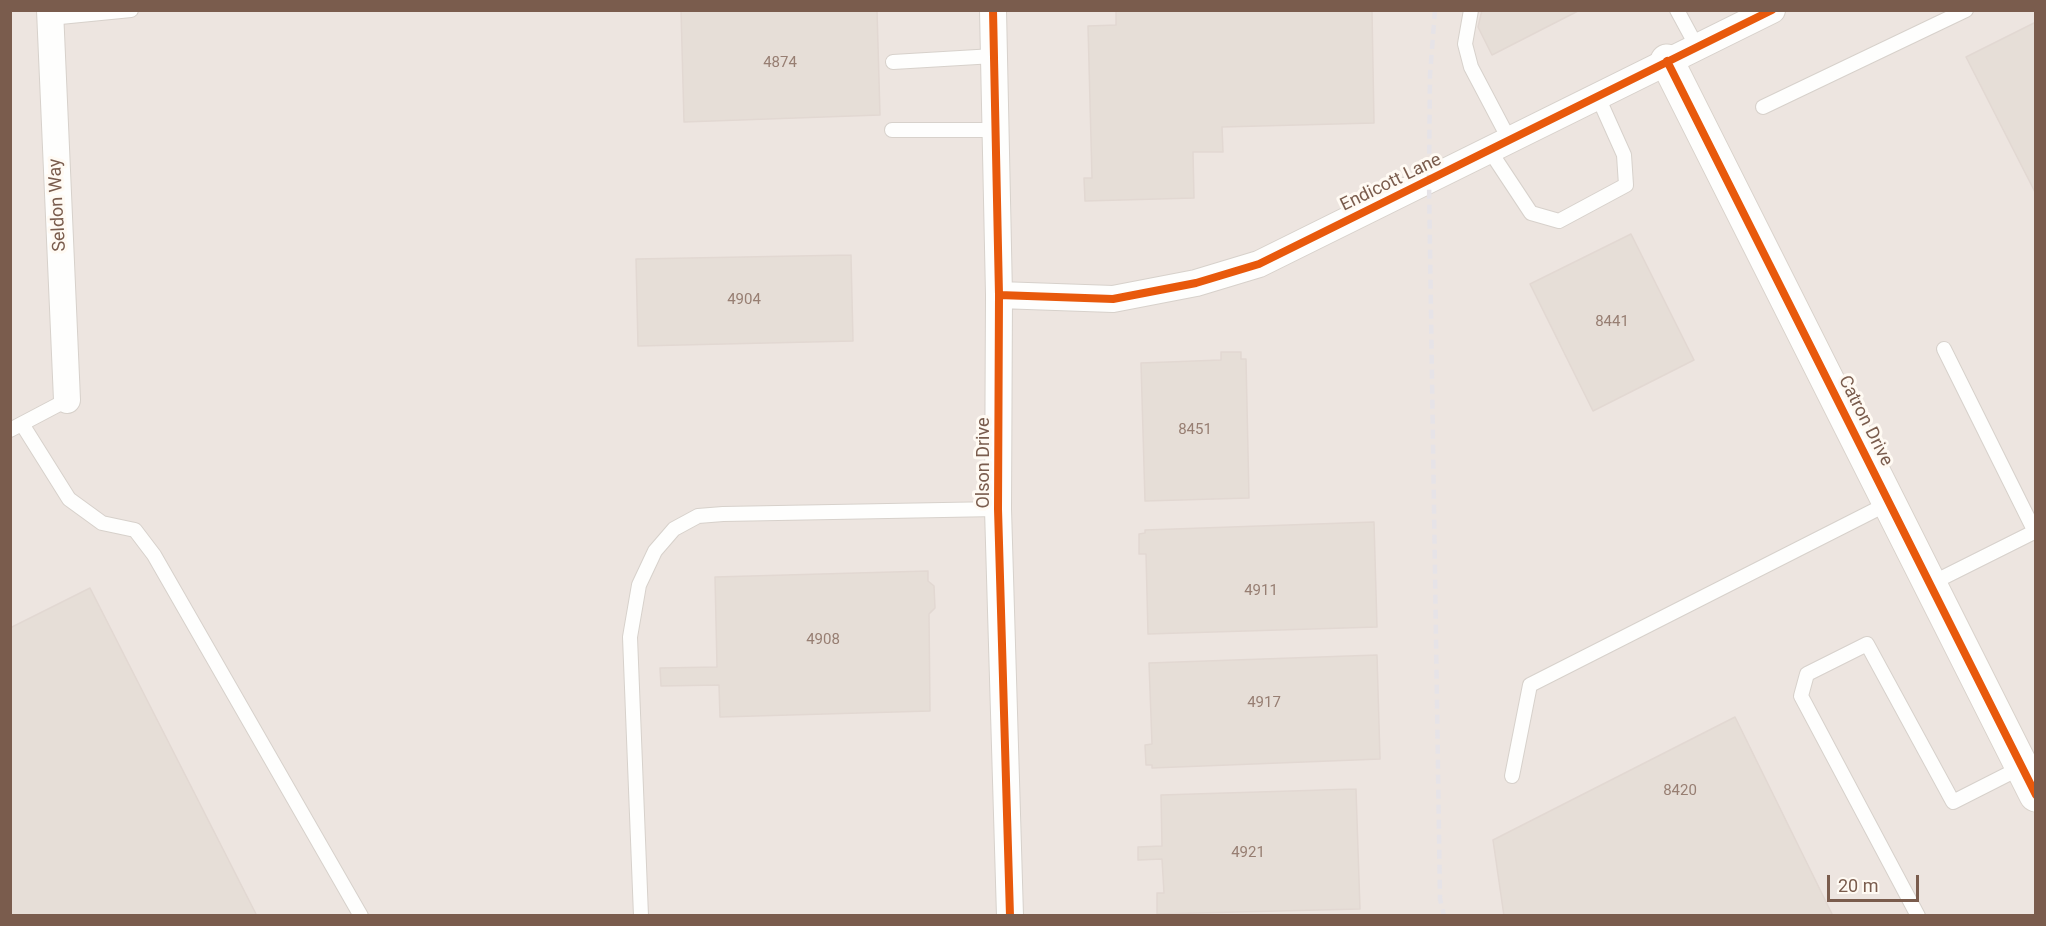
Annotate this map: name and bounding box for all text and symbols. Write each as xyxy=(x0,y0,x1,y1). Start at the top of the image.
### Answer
house number: 4874 xyxy=(763,54,797,72)
street label: Endicott Lane xyxy=(1337,149,1445,217)
street label: Seldon Way xyxy=(45,158,71,252)
house number: 4904 xyxy=(727,291,761,309)
house number: 8441 xyxy=(1595,313,1629,331)
street label: Catron Drive xyxy=(1833,372,1897,470)
street label: Olson Drive xyxy=(973,417,995,509)
house number: 8451 xyxy=(1178,421,1212,439)
house number: 4911 xyxy=(1244,582,1278,600)
house number: 4908 xyxy=(806,631,840,649)
house number: 4917 xyxy=(1247,694,1281,712)
house number: 8420 xyxy=(1663,782,1697,800)
house number: 4921 xyxy=(1231,844,1265,862)
scale bar xyxy=(1830,863,1922,901)
text: 20 m xyxy=(1838,875,1878,896)

